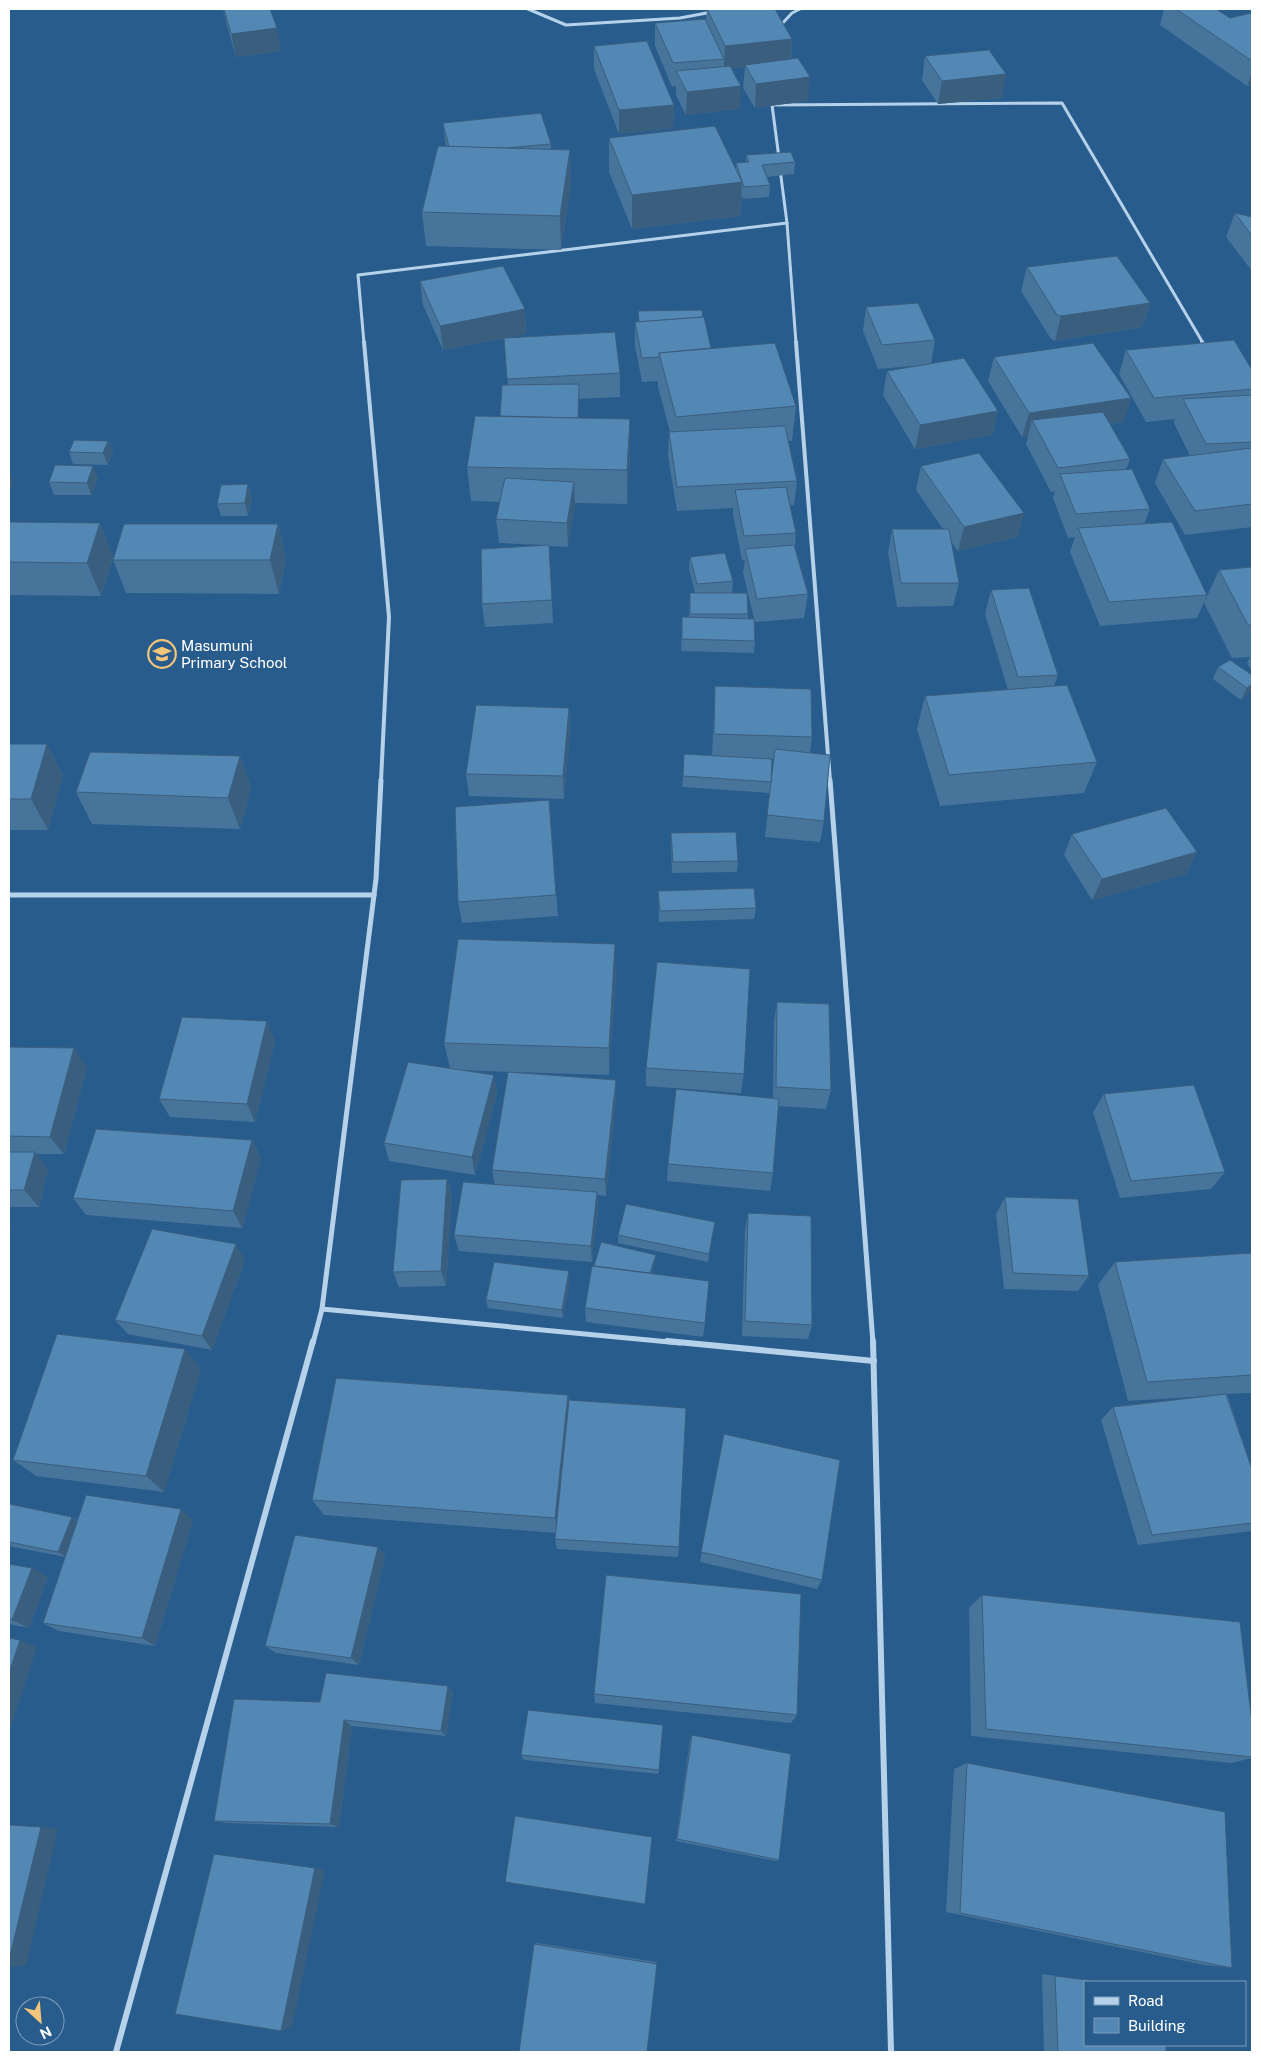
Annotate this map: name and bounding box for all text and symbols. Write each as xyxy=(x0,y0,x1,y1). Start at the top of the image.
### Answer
place label: Masumuni Primary School xyxy=(181,637,287,671)
school or university icon: Masumuni Primary School xyxy=(147,639,177,669)
legend xyxy=(1084,1981,1246,2046)
text: Road xyxy=(1128,1992,1164,2009)
north arrow xyxy=(15,1996,65,2046)
text: Building xyxy=(1128,2017,1186,2034)
text: N xyxy=(37,2023,54,2042)

